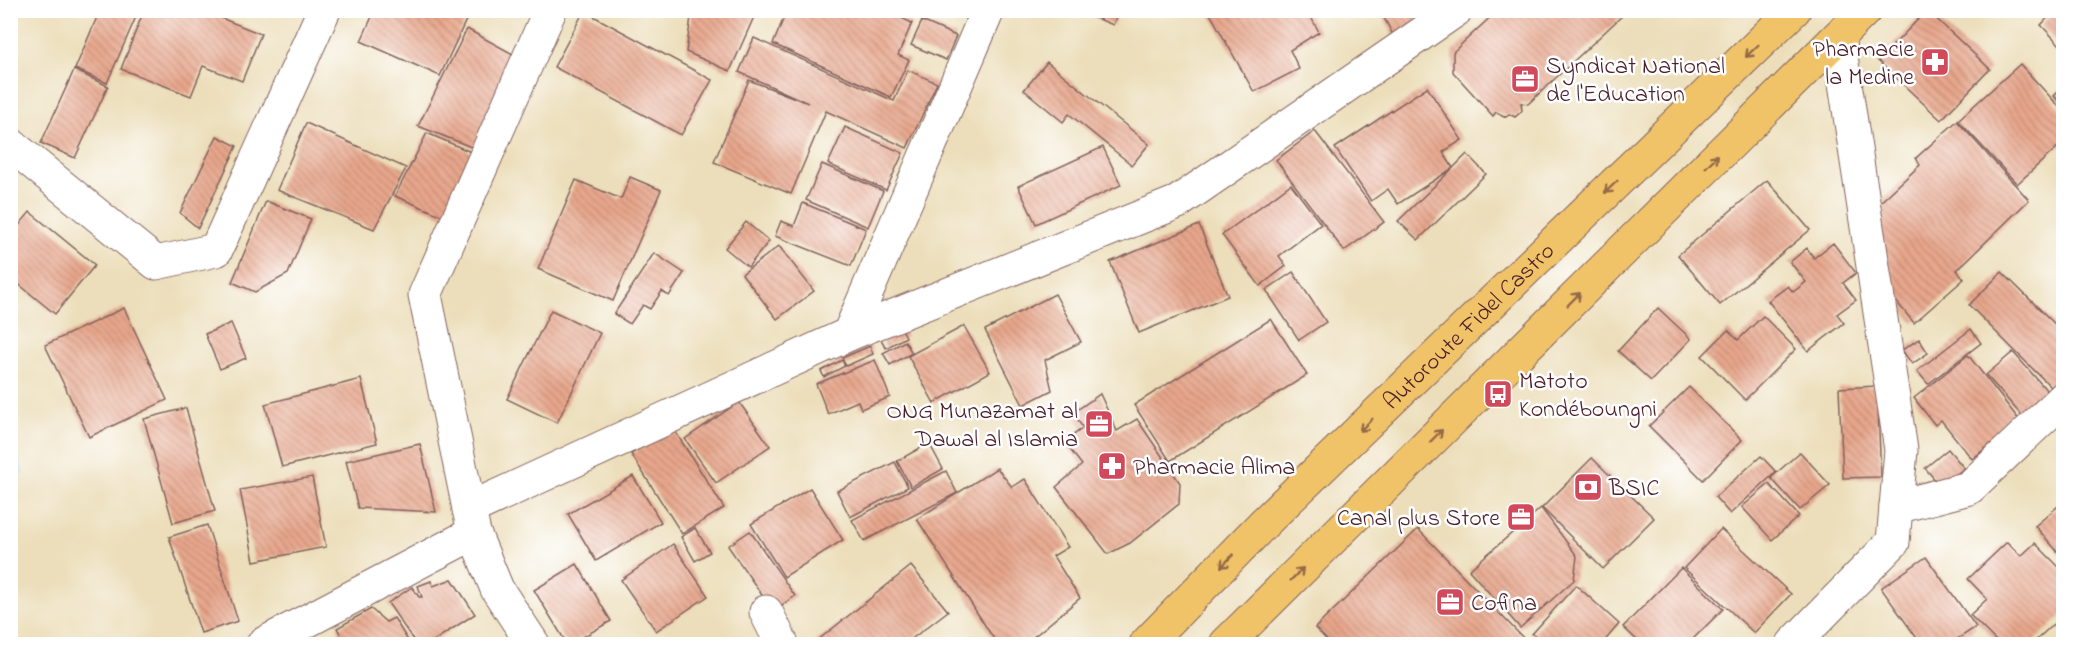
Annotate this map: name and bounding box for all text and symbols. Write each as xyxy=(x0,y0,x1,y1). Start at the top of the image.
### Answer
place label: Pharmacie la Medine xyxy=(1812,33,1914,96)
one-way arrow xyxy=(1744,44,1759,58)
pharmacy icon: Pharmacie la Medine xyxy=(1919,46,1951,78)
place label: Syndicat National de l'Education xyxy=(1546,50,1725,113)
office icon: Syndicat National de l'Education xyxy=(1509,63,1541,95)
one-way arrow xyxy=(1705,154,1720,169)
one-way arrow xyxy=(1604,180,1619,194)
street label: Autoroute Fidel Castro xyxy=(1376,235,1564,419)
one-way arrow xyxy=(1567,291,1581,306)
place label: Matoto Kondéboungni xyxy=(1519,365,1657,428)
bus stop icon: Matoto Kondéboungni xyxy=(1482,378,1514,410)
place label: ONG Munazamat al Dawal al Islamia xyxy=(886,395,1078,458)
office icon: ONG Munazamat al Dawal al Islamia xyxy=(1083,408,1115,440)
one-way arrow xyxy=(1358,417,1373,432)
one-way arrow xyxy=(1428,429,1443,444)
pharmacy icon: Pharmacie Alima xyxy=(1096,450,1128,482)
place label: Pharmacie Alima xyxy=(1133,451,1295,486)
bank icon: BSIC xyxy=(1572,471,1604,503)
place label: BSIC xyxy=(1608,472,1659,507)
office icon: Canal plus Store xyxy=(1505,501,1537,533)
place label: Canal plus Store xyxy=(1337,502,1500,537)
one-way arrow xyxy=(1219,554,1234,569)
one-way arrow xyxy=(1290,566,1305,581)
office icon: Cofina xyxy=(1434,586,1466,618)
place label: Cofina xyxy=(1471,587,1537,622)

